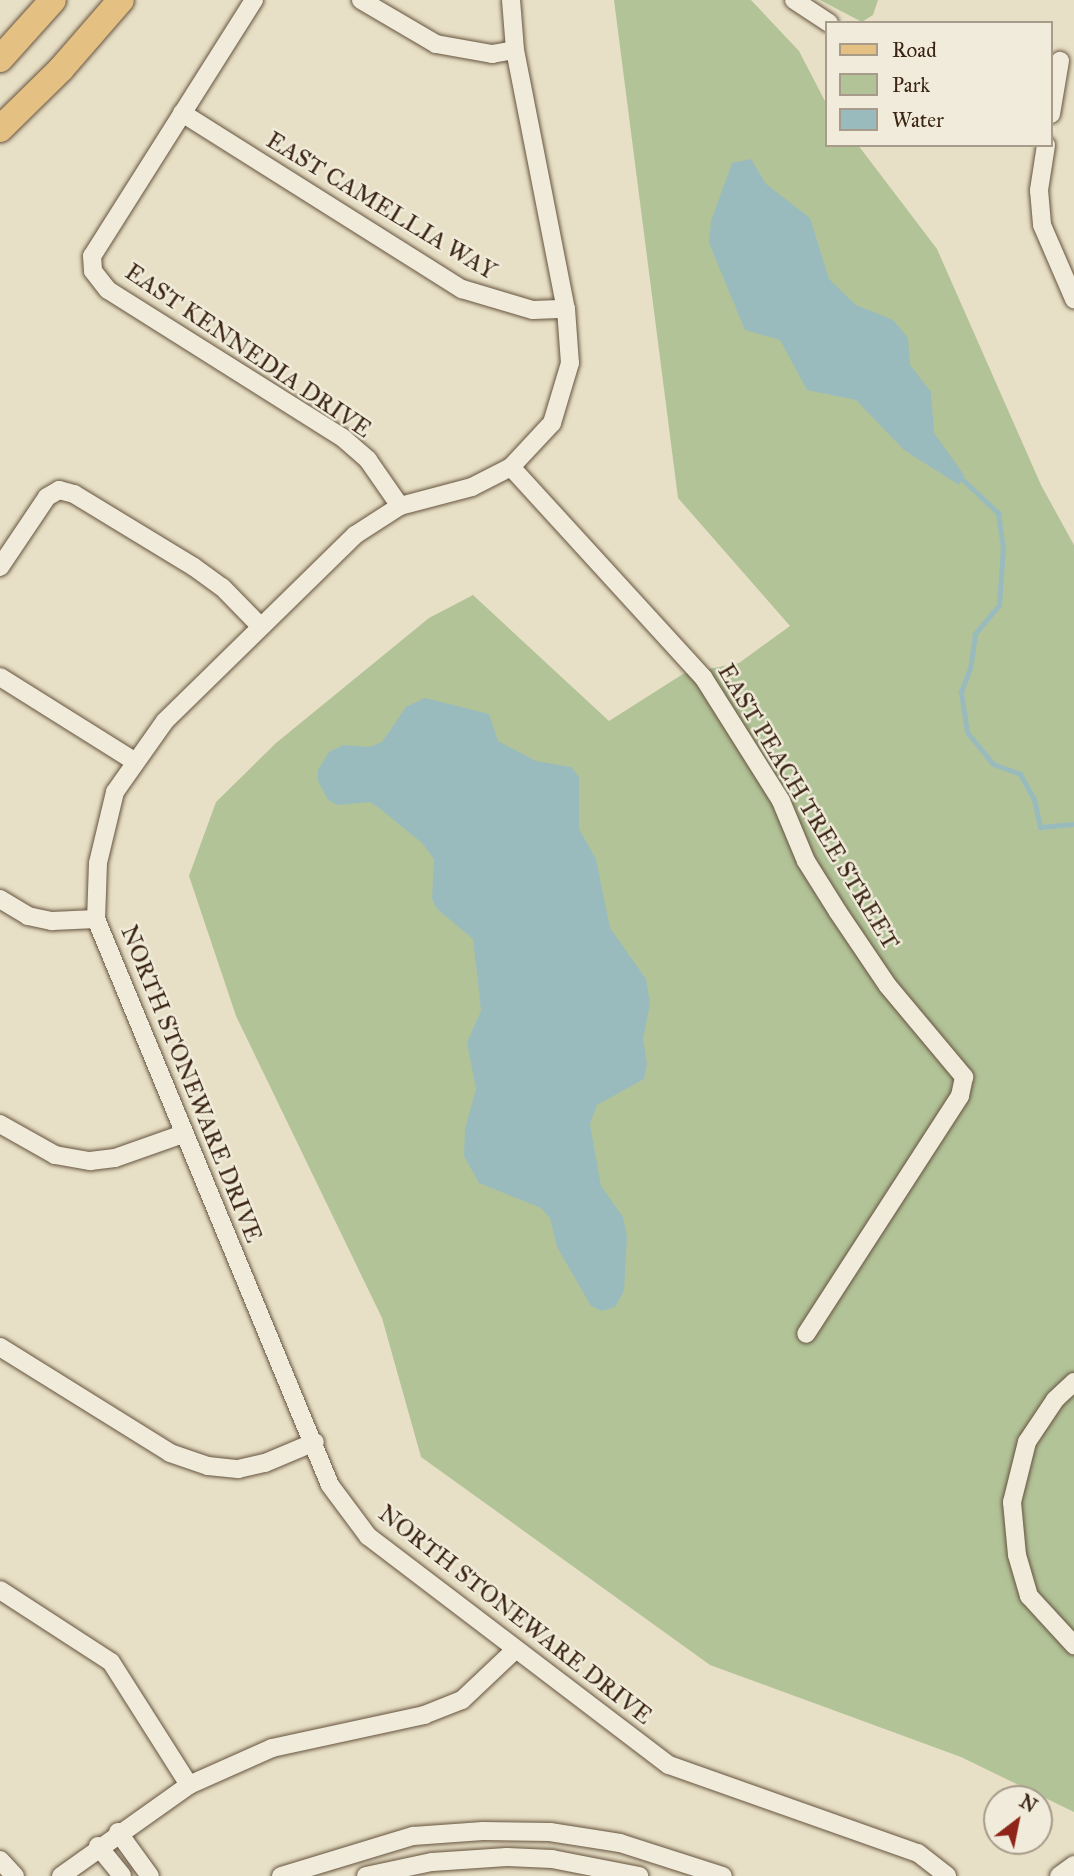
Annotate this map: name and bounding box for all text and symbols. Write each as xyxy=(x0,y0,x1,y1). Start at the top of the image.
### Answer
legend xyxy=(825,21,1053,147)
text: Road xyxy=(892,37,937,63)
text: Park xyxy=(892,72,930,98)
text: Water xyxy=(892,107,944,133)
street label: EAST CAMELLIA WAY xyxy=(261,126,501,286)
street label: EAST KENNEDIA DRIVE xyxy=(119,258,377,444)
street label: EAST PEACH TREE STREET xyxy=(711,659,905,955)
street label: NORTH STONEWARE DRIVE xyxy=(114,921,268,1247)
street label: NORTH STONEWARE DRIVE xyxy=(372,1499,658,1731)
north arrow xyxy=(983,1785,1053,1855)
text: N xyxy=(1015,1789,1041,1817)

